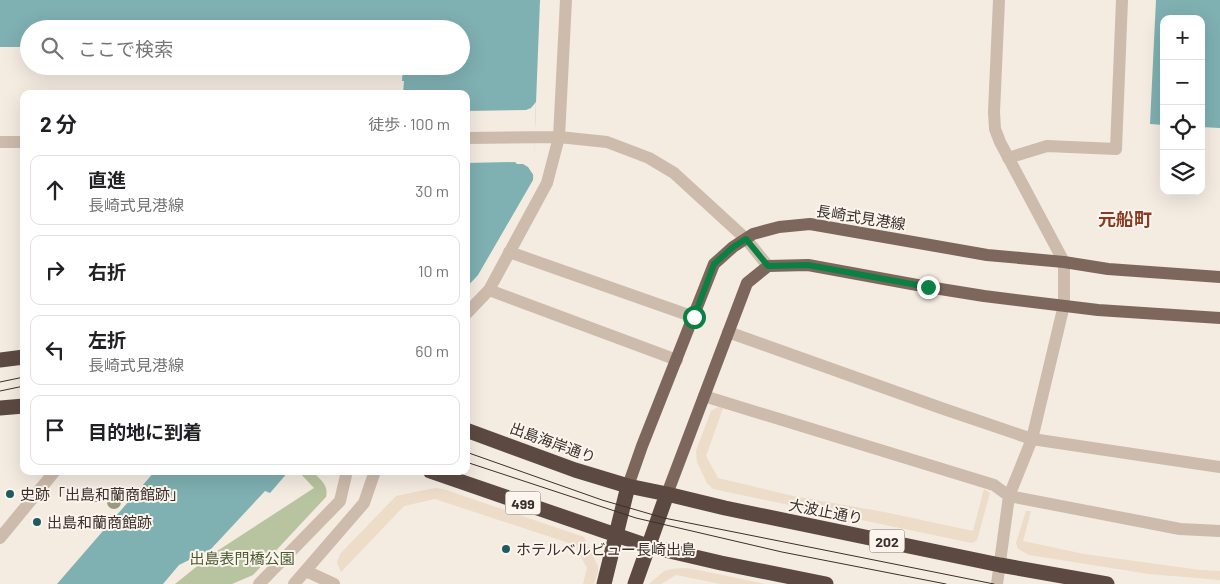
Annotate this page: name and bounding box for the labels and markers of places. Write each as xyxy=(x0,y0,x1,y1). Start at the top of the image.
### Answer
place label: 史跡「出島和蘭商館跡」 xyxy=(20,485,185,503)
marker: 史跡「出島和蘭商館跡」 xyxy=(4,488,16,500)
place label: 出島和蘭商館跡 xyxy=(47,513,152,531)
marker: 出島和蘭商館跡 xyxy=(31,516,43,528)
place label: ホテルベルビュー長崎出島 xyxy=(516,540,696,558)
marker: ホテルベルビュー長崎出島 xyxy=(500,543,512,555)

